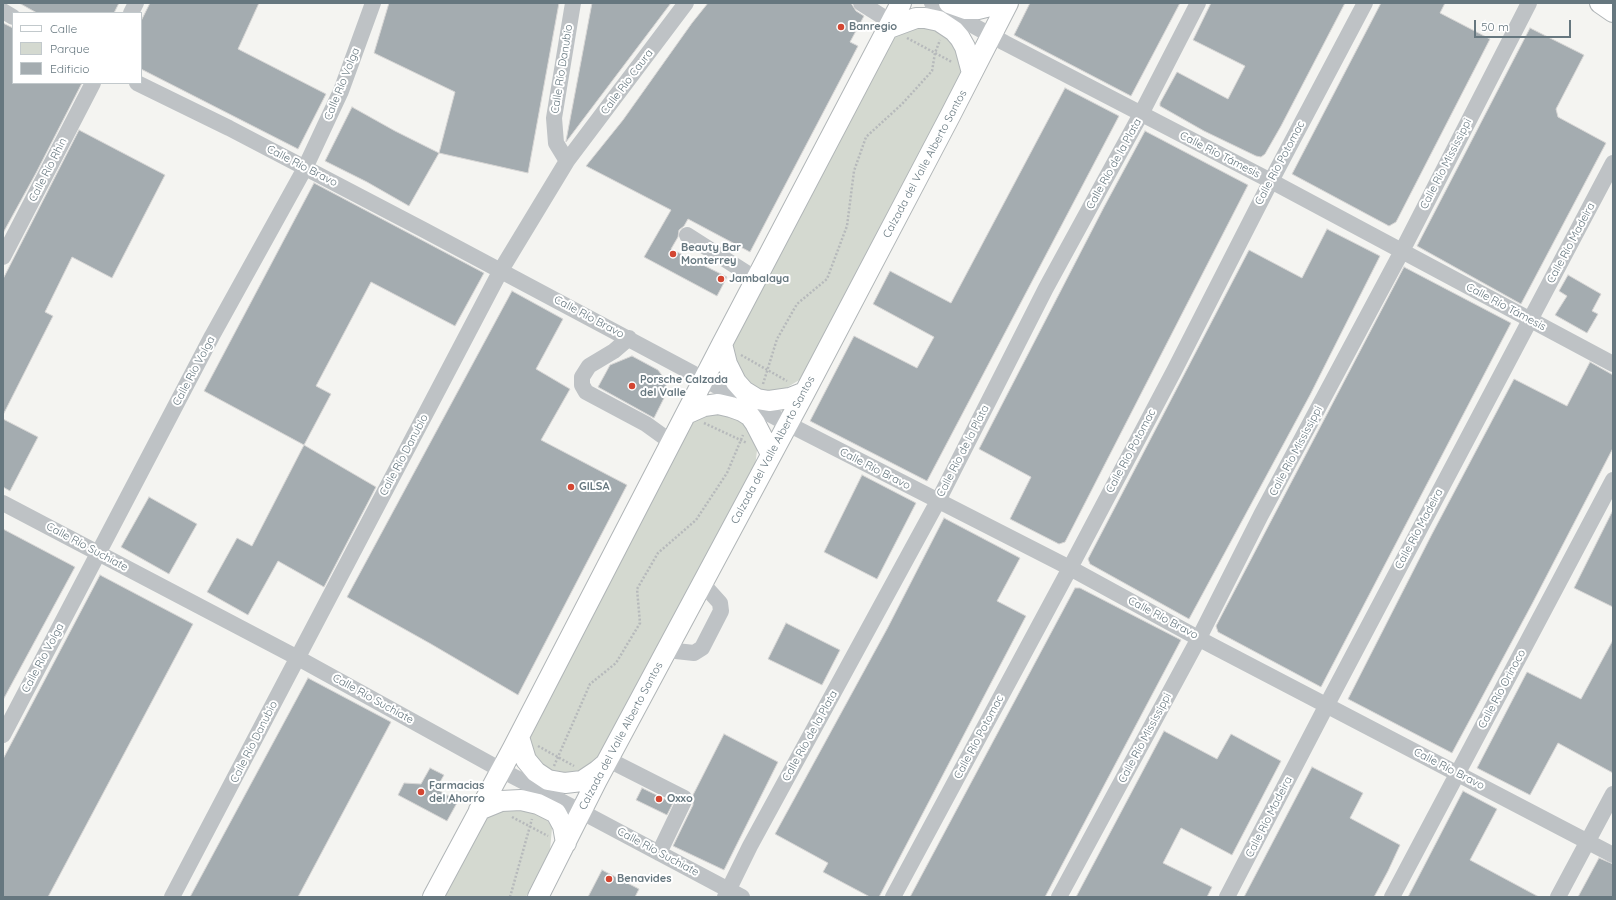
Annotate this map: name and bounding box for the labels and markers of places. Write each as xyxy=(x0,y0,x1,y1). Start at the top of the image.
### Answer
place label: Banregio xyxy=(849,20,897,34)
marker: Banregio xyxy=(836,22,846,32)
place label: Beauty Bar Monterrey xyxy=(681,241,741,267)
marker: Beauty Bar Monterrey xyxy=(668,249,678,259)
place label: Jambalaya xyxy=(729,272,789,286)
marker: Jambalaya xyxy=(716,274,726,284)
place label: Porsche Calzada del Valle xyxy=(640,373,728,399)
marker: Porsche Calzada del Valle xyxy=(627,381,637,391)
place label: GILSA xyxy=(579,480,609,494)
marker: GILSA xyxy=(566,482,576,492)
place label: Farmacias del Ahorro xyxy=(429,779,485,805)
marker: Farmacias del Ahorro xyxy=(416,787,426,797)
place label: Oxxo xyxy=(667,792,693,806)
marker: Oxxo xyxy=(654,794,664,804)
place label: Benavides xyxy=(617,872,671,886)
marker: Benavides xyxy=(604,874,614,884)

